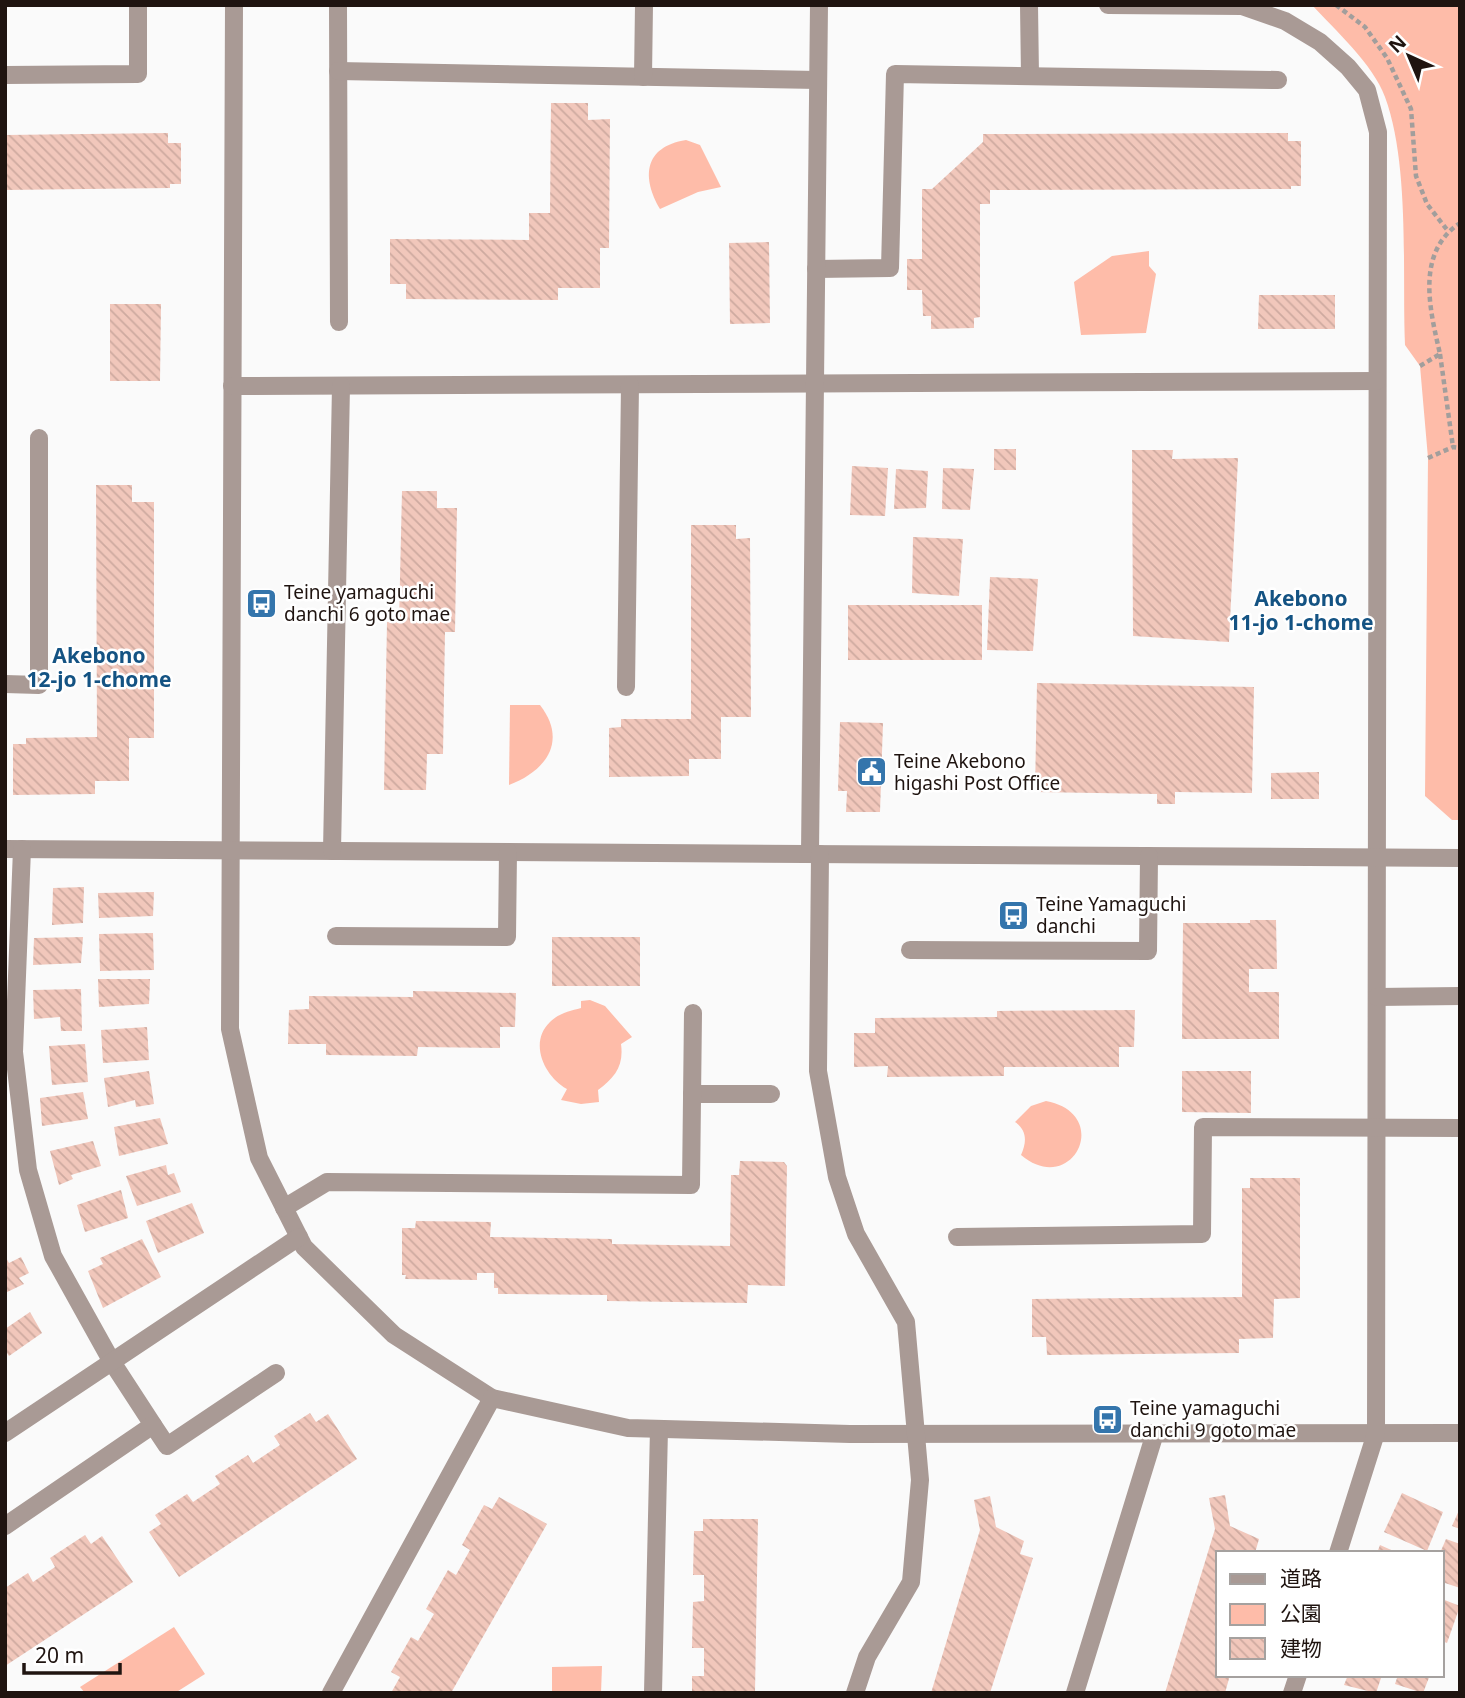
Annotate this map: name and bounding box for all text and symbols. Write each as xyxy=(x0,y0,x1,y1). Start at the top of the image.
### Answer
north arrow xyxy=(1374,21,1444,91)
text: N xyxy=(1383,29,1412,58)
place label: Teine yamaguchi danchi 6 goto mae xyxy=(284,579,450,627)
district label: Akebono 11-jo 1-chome xyxy=(1229,584,1373,636)
bus stop icon: Teine yamaguchi danchi 6 goto mae xyxy=(244,586,278,620)
district label: Akebono 12-jo 1-chome xyxy=(27,641,171,693)
place label: Teine Akebono higashi Post Office xyxy=(894,748,1060,796)
public building icon: Teine Akebono higashi Post Office xyxy=(854,755,888,789)
place label: Teine Yamaguchi danchi xyxy=(1036,891,1186,939)
bus stop icon: Teine Yamaguchi danchi xyxy=(996,898,1030,932)
place label: Teine yamaguchi danchi 9 goto mae xyxy=(1130,1395,1296,1443)
bus stop icon: Teine yamaguchi danchi 9 goto mae xyxy=(1090,1402,1124,1436)
legend xyxy=(1216,1551,1444,1677)
text: 道路 xyxy=(1280,1564,1322,1592)
text: 公園 xyxy=(1280,1599,1322,1627)
scale bar xyxy=(24,1632,121,1676)
text: 建物 xyxy=(1280,1634,1322,1662)
text: 20 m xyxy=(35,1641,84,1669)

